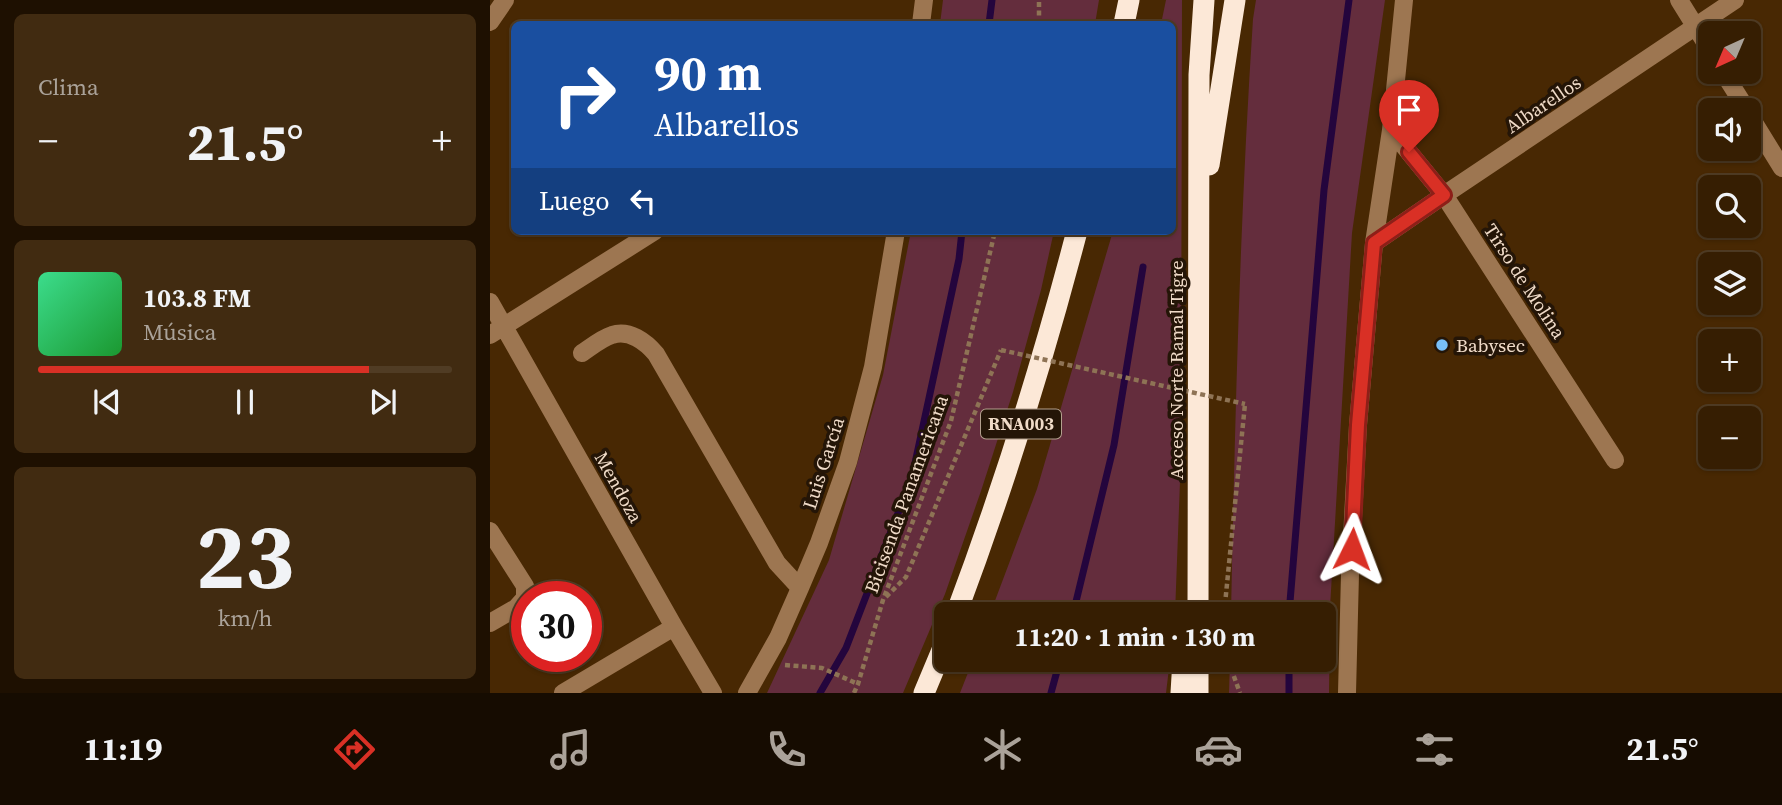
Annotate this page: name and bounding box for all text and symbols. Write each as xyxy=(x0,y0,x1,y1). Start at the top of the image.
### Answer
north arrow xyxy=(1698,21,1760,84)
map controls xyxy=(1698,21,1761,469)
text: 90 m xyxy=(654,39,762,106)
icon: right xyxy=(539,49,630,140)
street label: Albarellos xyxy=(1500,69,1586,139)
text: Clima xyxy=(38,71,99,103)
pin xyxy=(1379,80,1439,152)
icon: arrive xyxy=(1390,91,1428,129)
button: sound xyxy=(1698,98,1761,161)
text: Albarellos xyxy=(654,103,799,147)
text: 21.5° xyxy=(186,106,304,177)
text: − xyxy=(38,115,58,167)
text: + xyxy=(432,115,452,167)
button: search xyxy=(1698,175,1761,238)
icon: left xyxy=(624,182,662,220)
text: Luego xyxy=(539,183,610,219)
street label: Tirso de Molina xyxy=(1478,218,1572,344)
button: layers xyxy=(1698,252,1761,315)
street label: Acceso Norte Ramal Tigre xyxy=(1163,260,1189,480)
text: 103.8 FM xyxy=(143,280,251,316)
text: Música xyxy=(143,316,216,348)
button: + xyxy=(1698,329,1761,392)
place label: Babysec xyxy=(1456,332,1525,358)
marker: Babysec xyxy=(1434,337,1450,353)
icon: previous xyxy=(88,383,126,421)
icon: pause xyxy=(226,383,264,421)
icon: next xyxy=(364,383,402,421)
street label: Bicisenda Panamericana xyxy=(858,391,954,597)
button: − xyxy=(1698,406,1761,469)
road number: RNA003 xyxy=(981,410,1061,438)
street label: Luis García xyxy=(796,413,850,512)
street label: Mendoza xyxy=(589,447,649,527)
text: 23 xyxy=(196,494,294,618)
position arrow xyxy=(1315,512,1389,586)
speed limit sign: 30 xyxy=(511,581,602,672)
text: km/h xyxy=(218,602,272,634)
text: 11:20 · 1 min · 130 m xyxy=(1015,619,1255,655)
icon: directions xyxy=(330,725,379,774)
icon: music xyxy=(546,725,595,774)
icon: phone xyxy=(762,725,811,774)
icon: climate xyxy=(978,725,1027,774)
icon: car xyxy=(1194,725,1243,774)
icon: filters xyxy=(1410,725,1459,774)
text: 11:19 xyxy=(84,727,163,771)
text: 21.5° xyxy=(1626,727,1698,771)

